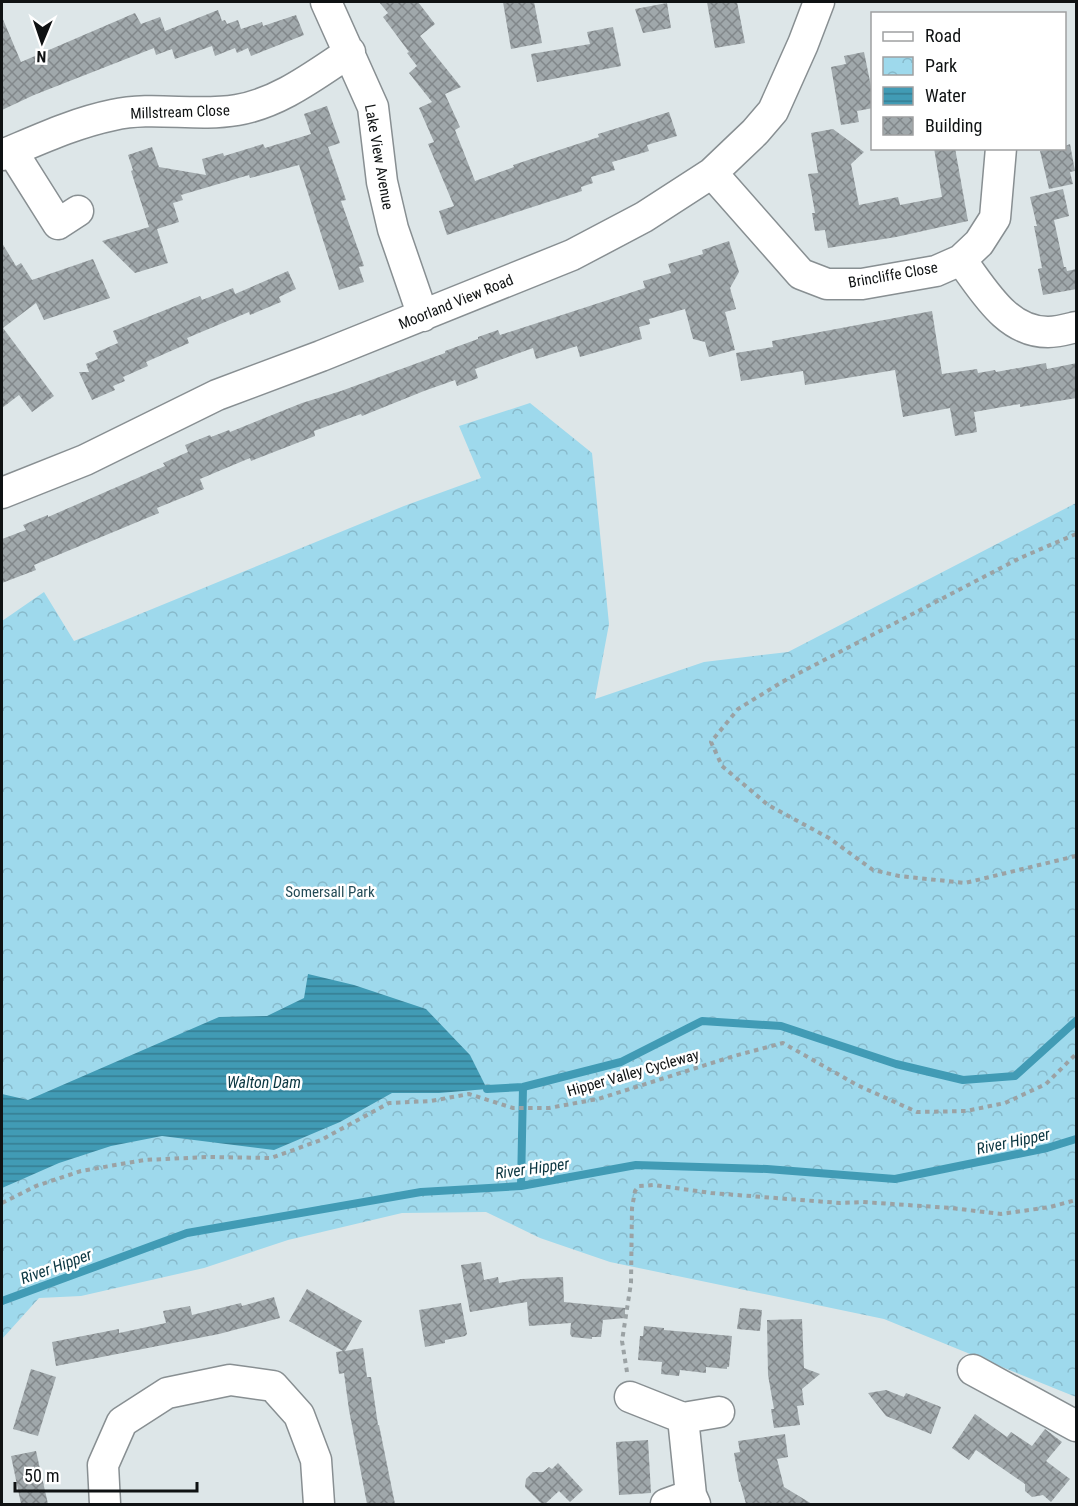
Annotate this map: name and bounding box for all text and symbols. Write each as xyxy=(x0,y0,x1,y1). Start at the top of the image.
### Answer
north arrow xyxy=(12,12,72,72)
legend xyxy=(871,12,1066,150)
text: Road xyxy=(925,25,961,46)
text: N xyxy=(36,47,47,66)
text: Park xyxy=(925,55,957,76)
text: Water xyxy=(925,85,967,106)
street label: Millstream Close xyxy=(130,101,230,123)
street label: Lake View Avenue xyxy=(361,103,397,211)
text: Building xyxy=(925,115,982,136)
street label: Brincliffe Close xyxy=(847,258,939,292)
street label: Moorland View Road xyxy=(396,271,516,333)
park label: Somersall Park xyxy=(285,883,375,901)
street label: Hipper Valley Cycleway xyxy=(565,1046,701,1100)
water label: Walton Dam xyxy=(227,1073,301,1092)
water label: River Hipper xyxy=(975,1124,1053,1159)
water label: River Hipper xyxy=(494,1154,572,1183)
water label: River Hipper xyxy=(18,1244,96,1288)
scale bar xyxy=(15,1455,196,1493)
text: 50 m xyxy=(24,1465,59,1486)

